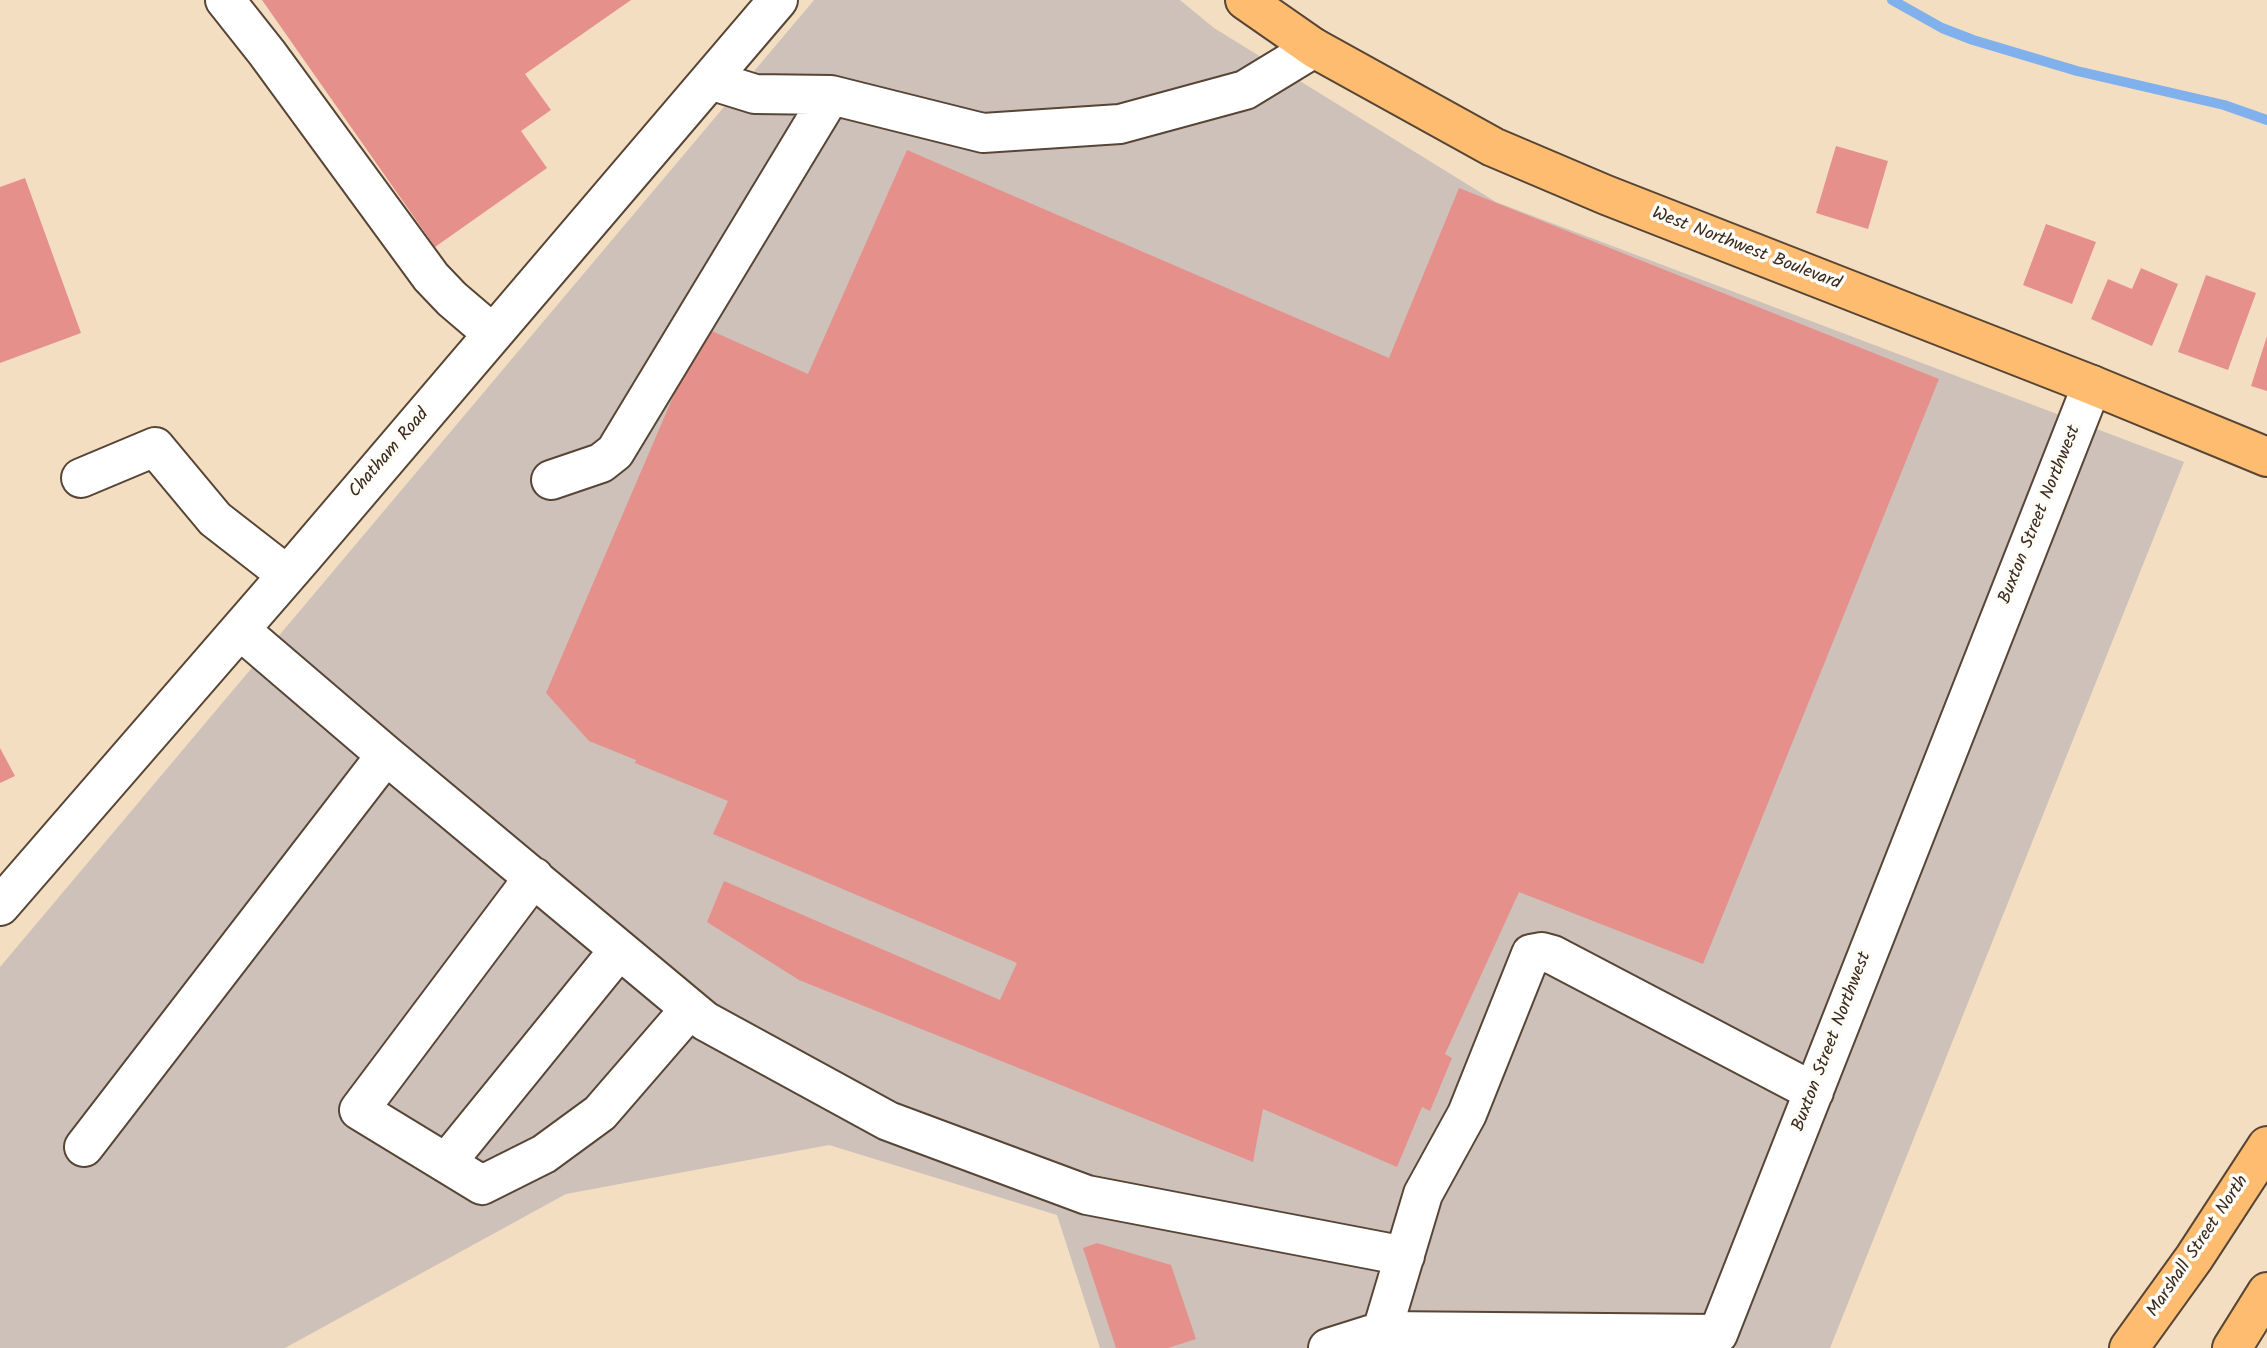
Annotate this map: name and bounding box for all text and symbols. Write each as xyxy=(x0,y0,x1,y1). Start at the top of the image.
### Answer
street label: West Northwest Boulevard xyxy=(1648,204,1844,296)
street label: Chatham Road xyxy=(345,405,435,503)
street label: Buxton Street Northwest xyxy=(1995,423,2087,607)
street label: Buxton Street Northwest xyxy=(1789,949,1877,1135)
street label: Marshall Street North xyxy=(2144,1172,2254,1322)

